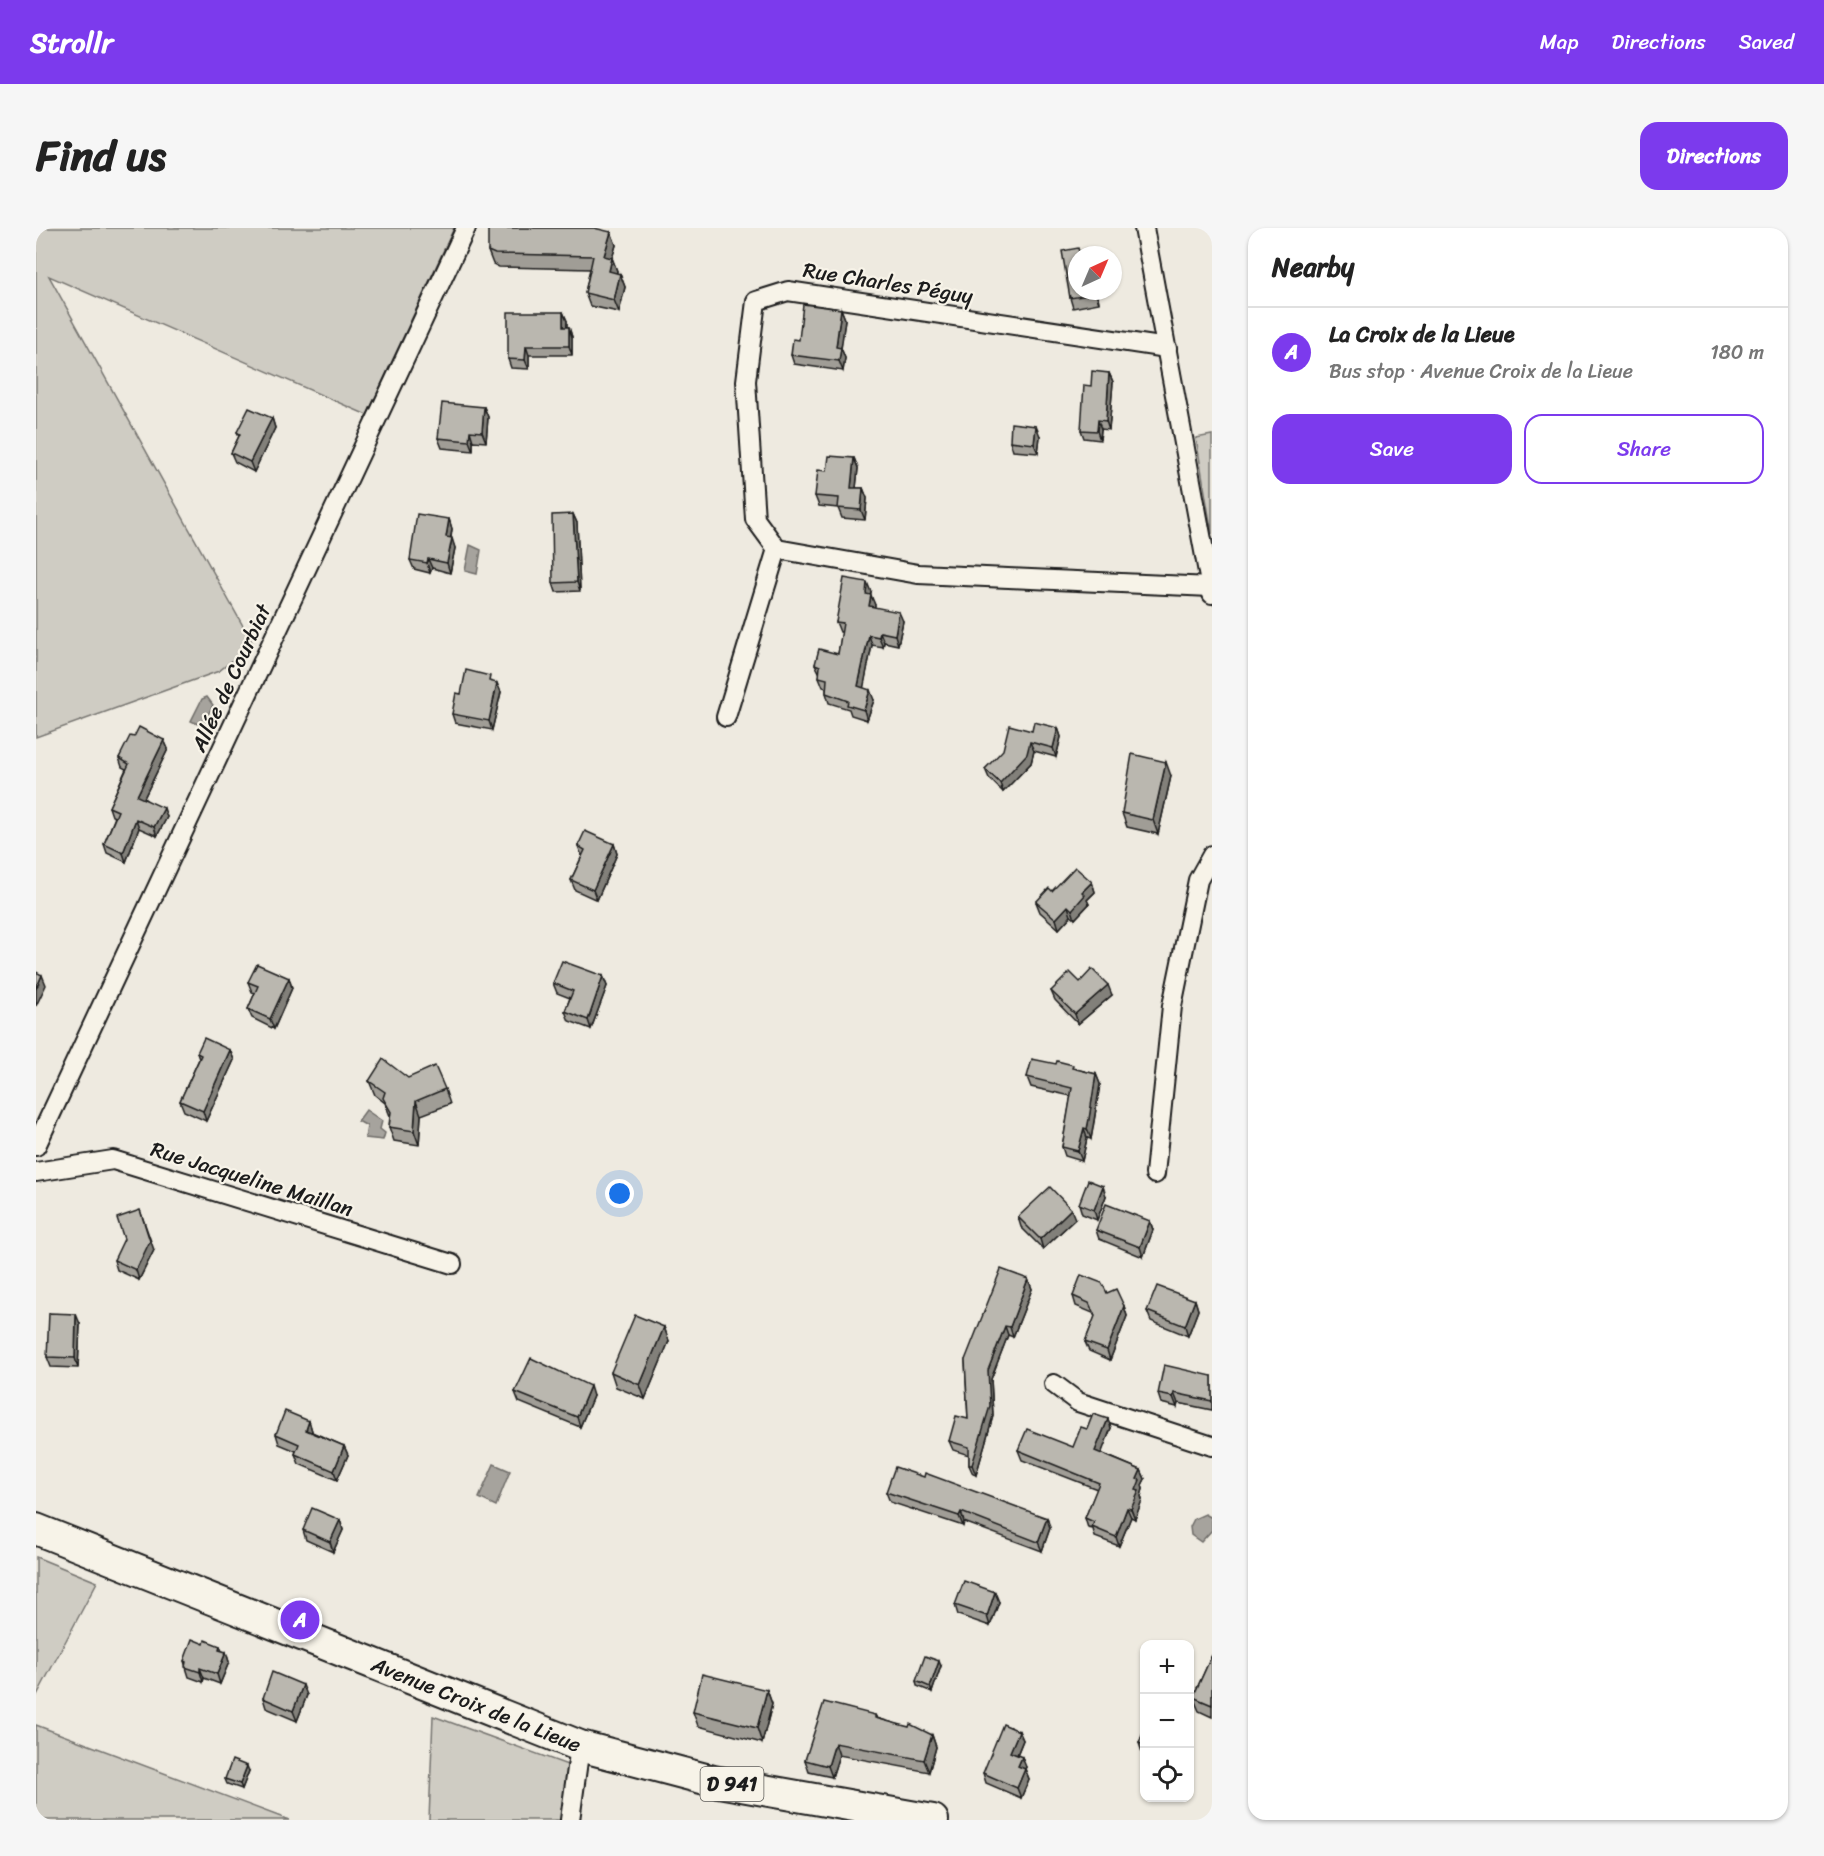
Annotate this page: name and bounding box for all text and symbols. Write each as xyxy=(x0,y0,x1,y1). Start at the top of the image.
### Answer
text: Strollr xyxy=(30,18,113,67)
text: Map xyxy=(1540,23,1578,61)
text: Directions xyxy=(1611,23,1706,61)
text: Saved xyxy=(1739,23,1794,61)
text: Find us xyxy=(36,119,166,193)
button: Directions xyxy=(1640,122,1788,190)
text: Nearby xyxy=(1272,244,1354,290)
north arrow xyxy=(1068,246,1122,300)
street label: Rue Charles Péguy xyxy=(800,251,976,315)
text: La Croix de la Lieue xyxy=(1329,315,1514,354)
text: A xyxy=(1285,335,1298,370)
text: 180 m xyxy=(1710,335,1764,370)
text: Bus stop · Avenue Croix de la Lieue xyxy=(1329,354,1633,389)
button: Save xyxy=(1272,414,1512,484)
button: Share xyxy=(1524,414,1764,484)
street label: Allée de Courbiat xyxy=(180,596,283,759)
street label: Rue Jacqueline Maillan xyxy=(146,1130,358,1228)
your location xyxy=(605,1179,634,1208)
pin: A xyxy=(280,1598,320,1642)
map controls xyxy=(1140,1640,1194,1802)
button: + xyxy=(1140,1640,1194,1694)
street label: Avenue Croix de la Lieue xyxy=(365,1645,587,1764)
button: − xyxy=(1140,1694,1194,1748)
button: locate xyxy=(1140,1748,1194,1802)
road number: D 941 xyxy=(700,1767,764,1801)

